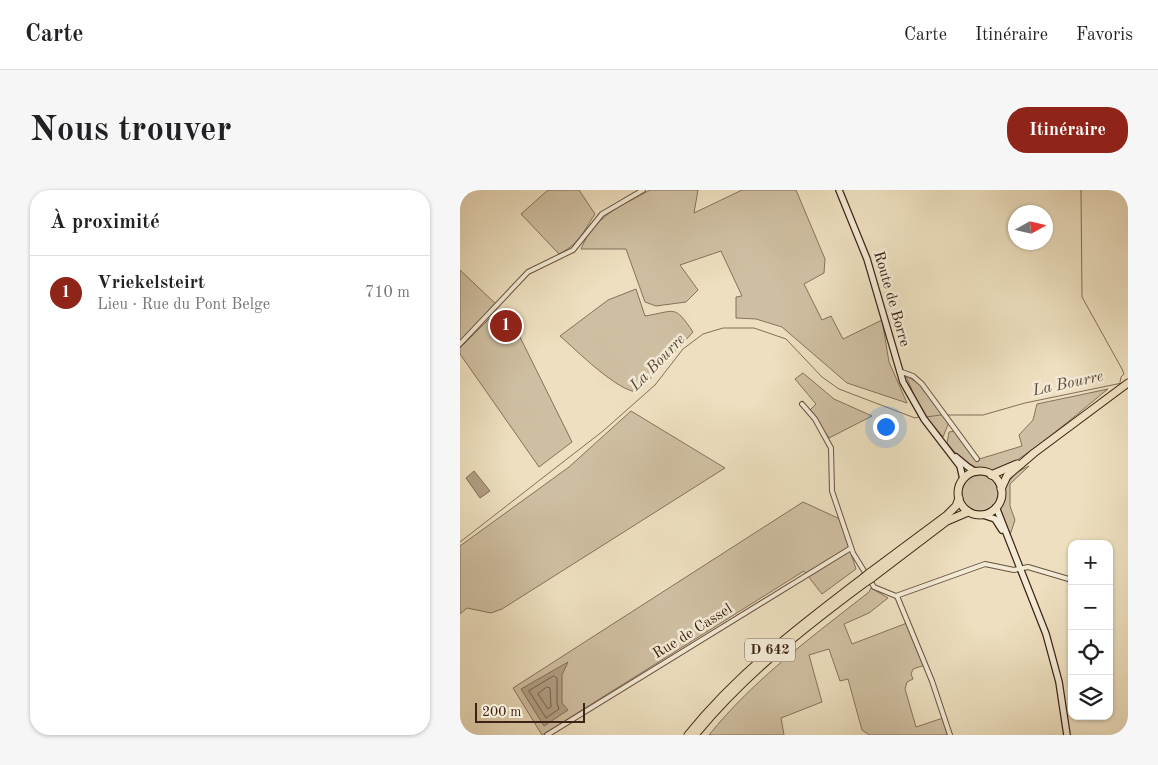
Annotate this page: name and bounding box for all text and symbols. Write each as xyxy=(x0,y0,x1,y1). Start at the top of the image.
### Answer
text: Carte xyxy=(25,23,84,47)
text: Carte xyxy=(904,26,947,44)
text: Itinéraire xyxy=(975,26,1048,44)
text: Favoris xyxy=(1076,26,1133,44)
button: Itinéraire xyxy=(1007,107,1128,153)
text: Nous trouver xyxy=(30,113,232,148)
north arrow xyxy=(1008,205,1053,250)
text: À proximité xyxy=(50,212,160,233)
street label: Route de Borre xyxy=(870,250,912,348)
text: Vriekelsteirt xyxy=(97,274,205,293)
text: 1 xyxy=(61,285,71,301)
text: 710 m xyxy=(365,285,410,301)
text: Lieu · Rue du Pont Belge xyxy=(97,297,270,313)
pin: 1 xyxy=(490,307,522,345)
water label: La Bourre xyxy=(627,331,689,395)
water label: La Bourre xyxy=(1030,369,1105,400)
your location xyxy=(873,414,899,440)
map controls xyxy=(1068,540,1113,720)
button: + xyxy=(1068,540,1113,585)
button: − xyxy=(1068,585,1113,630)
street label: Rue de Cassel xyxy=(651,602,735,662)
button: locate xyxy=(1068,630,1113,675)
road number: D 642 xyxy=(745,638,795,662)
button: layers xyxy=(1068,675,1113,720)
scale bar xyxy=(475,700,585,723)
text: 200 m xyxy=(482,705,521,719)

